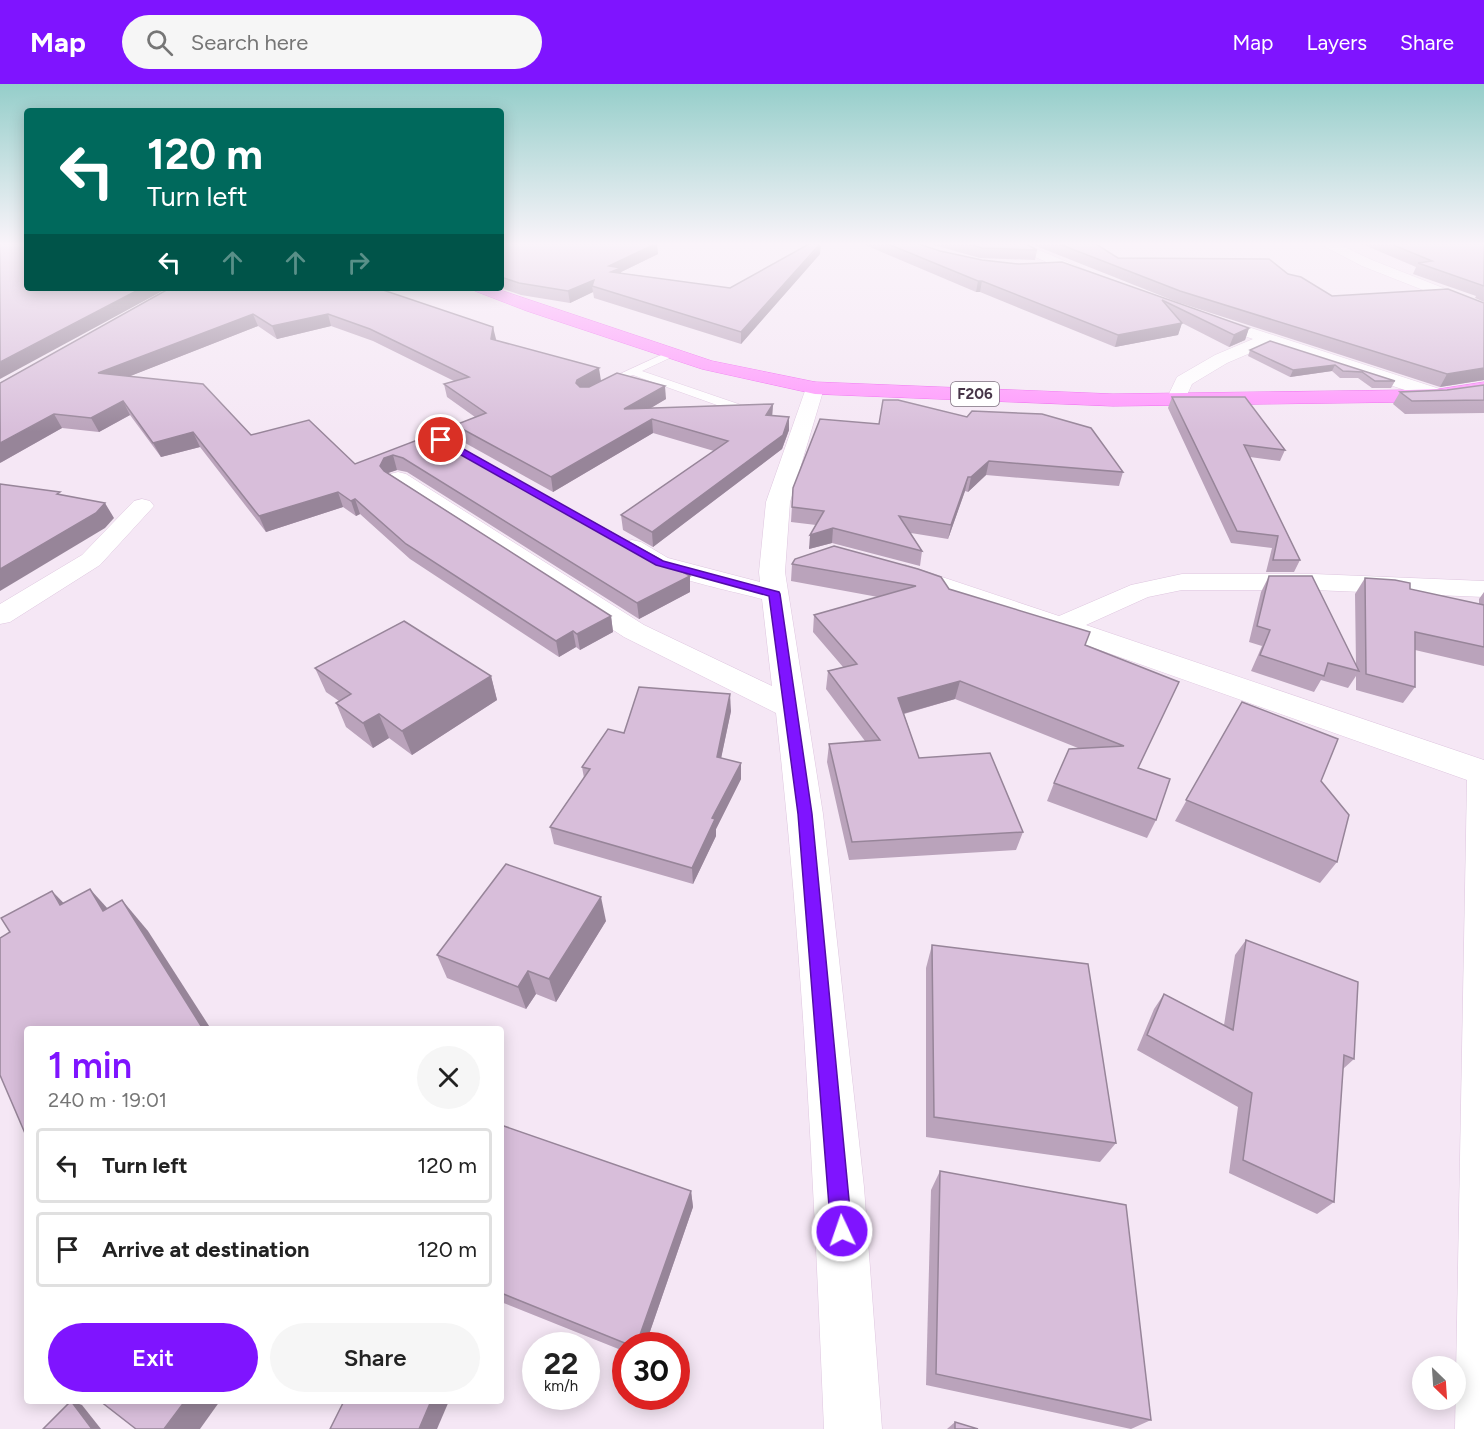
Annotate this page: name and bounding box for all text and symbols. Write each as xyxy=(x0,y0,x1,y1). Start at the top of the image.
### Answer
search box xyxy=(122,15,542,69)
text: Map xyxy=(30,25,86,59)
icon: search xyxy=(143,26,176,59)
text: Search here xyxy=(191,29,308,56)
text: Map xyxy=(1233,30,1273,55)
text: Layers xyxy=(1306,30,1367,55)
text: Share xyxy=(1400,30,1454,55)
text: 120 m xyxy=(147,129,263,180)
icon: left xyxy=(48,132,126,210)
text: Turn left xyxy=(147,180,247,213)
icon: left xyxy=(153,246,186,279)
icon: ahead xyxy=(216,246,249,279)
icon: ahead xyxy=(279,246,312,279)
icon: right xyxy=(342,246,375,279)
road number: F206 xyxy=(951,382,999,406)
pin xyxy=(415,414,466,465)
icon: arrive xyxy=(424,423,457,456)
text: 1 min xyxy=(48,1044,132,1087)
button: close xyxy=(417,1046,480,1109)
text: 240 m · 19:01 xyxy=(48,1088,167,1112)
icon: left xyxy=(51,1149,84,1182)
text: Turn left xyxy=(102,1152,188,1179)
text: 120 m xyxy=(417,1152,477,1179)
position arrow xyxy=(810,1199,874,1263)
icon: arrive xyxy=(51,1233,84,1266)
text: Arrive at destination xyxy=(102,1236,310,1263)
text: 120 m xyxy=(417,1236,477,1263)
button: Exit xyxy=(48,1323,258,1392)
button: Share xyxy=(270,1323,480,1392)
speed limit sign: 30 xyxy=(612,1332,690,1410)
text: 22 xyxy=(544,1345,578,1382)
north arrow xyxy=(1412,1356,1466,1410)
map controls xyxy=(1412,1356,1466,1410)
text: km/h xyxy=(544,1377,578,1395)

